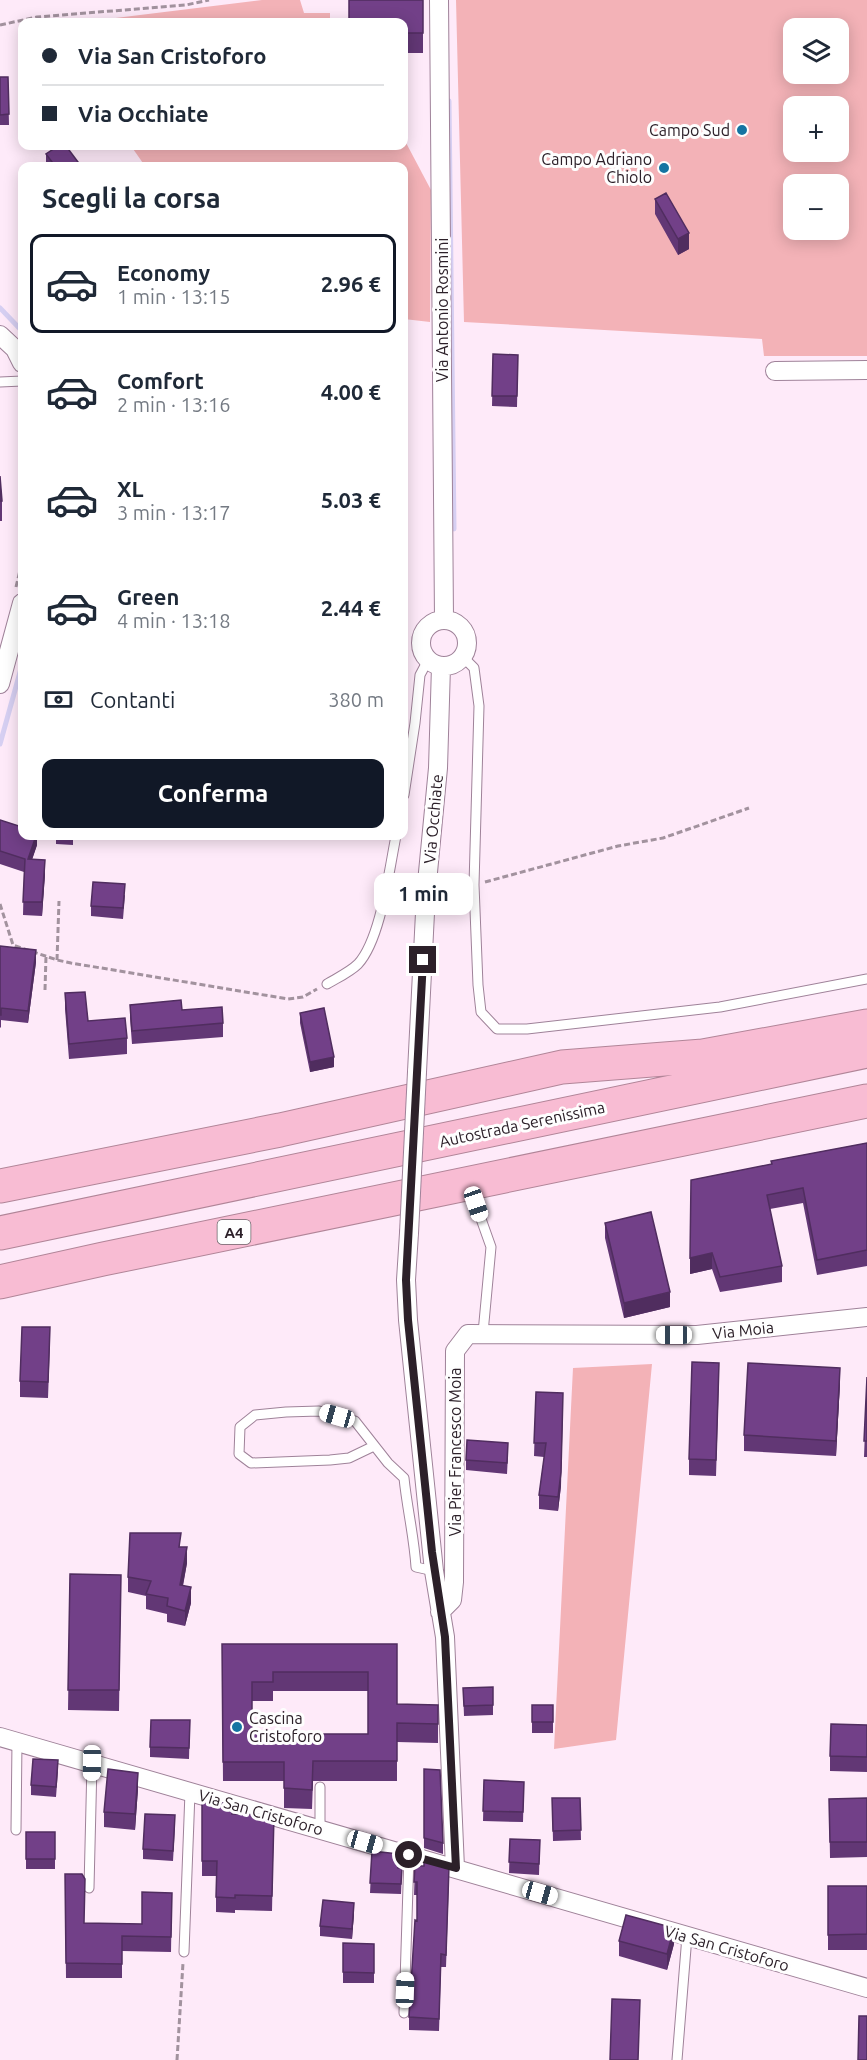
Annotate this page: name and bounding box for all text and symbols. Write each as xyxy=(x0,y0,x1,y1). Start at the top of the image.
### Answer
map controls xyxy=(783,18,849,240)
button: layers xyxy=(783,18,849,84)
text: Via San Cristoforo xyxy=(78,43,266,68)
button: + xyxy=(783,96,849,162)
text: Via Occhiate xyxy=(78,101,209,126)
place label: Campo Sud xyxy=(649,121,730,139)
marker: Campo Sud xyxy=(735,123,749,137)
place label: Campo Adriano Chiolo xyxy=(541,150,652,186)
marker: Campo Adriano Chiolo xyxy=(657,161,671,175)
button: − xyxy=(783,174,849,240)
text: Scegli la corsa xyxy=(42,183,221,213)
street label: Via Antonio Rosmini xyxy=(433,238,451,382)
icon: car xyxy=(45,257,99,311)
text: Economy xyxy=(117,260,210,285)
text: 2.96 € xyxy=(321,271,381,296)
text: 1 min · 13:15 xyxy=(117,285,231,308)
icon: car xyxy=(45,365,99,419)
text: Comfort xyxy=(117,368,204,393)
text: 4.00 € xyxy=(321,379,381,404)
text: 2 min · 13:16 xyxy=(117,393,231,416)
icon: car xyxy=(45,473,99,527)
text: XL xyxy=(117,476,144,501)
text: 5.03 € xyxy=(321,487,381,512)
text: 3 min · 13:17 xyxy=(117,501,231,524)
icon: car xyxy=(45,581,99,635)
text: Green xyxy=(117,584,179,609)
text: 2.44 € xyxy=(321,595,381,620)
text: 4 min · 13:18 xyxy=(117,609,231,632)
icon: cash xyxy=(42,683,75,716)
text: Contanti xyxy=(90,687,175,712)
text: 380 m xyxy=(328,688,384,711)
button: Conferma xyxy=(42,759,384,828)
street label: Via Occhiate xyxy=(420,773,446,865)
callout: 1 min xyxy=(374,873,472,915)
text: 1 min xyxy=(398,882,449,905)
route end xyxy=(409,946,436,973)
street label: Autostrada Serenissima xyxy=(438,1098,606,1150)
car xyxy=(462,1184,490,1224)
road number: A4 xyxy=(218,1220,250,1244)
street label: Via Moia xyxy=(711,1318,775,1342)
car xyxy=(656,1326,692,1344)
street label: Via Pier Francesco Moia xyxy=(446,1368,464,1536)
car xyxy=(317,1402,357,1430)
place label: Cascina Cristoforo xyxy=(249,1709,322,1745)
marker: Cascina Cristoforo xyxy=(230,1720,244,1734)
car xyxy=(83,1745,101,1781)
street label: Via San Cristoforo xyxy=(196,1786,326,1838)
car xyxy=(345,1828,385,1856)
route start xyxy=(395,1841,422,1868)
car xyxy=(520,1879,560,1907)
street label: Via San Cristoforo xyxy=(662,1922,792,1974)
car xyxy=(395,1972,415,2008)

